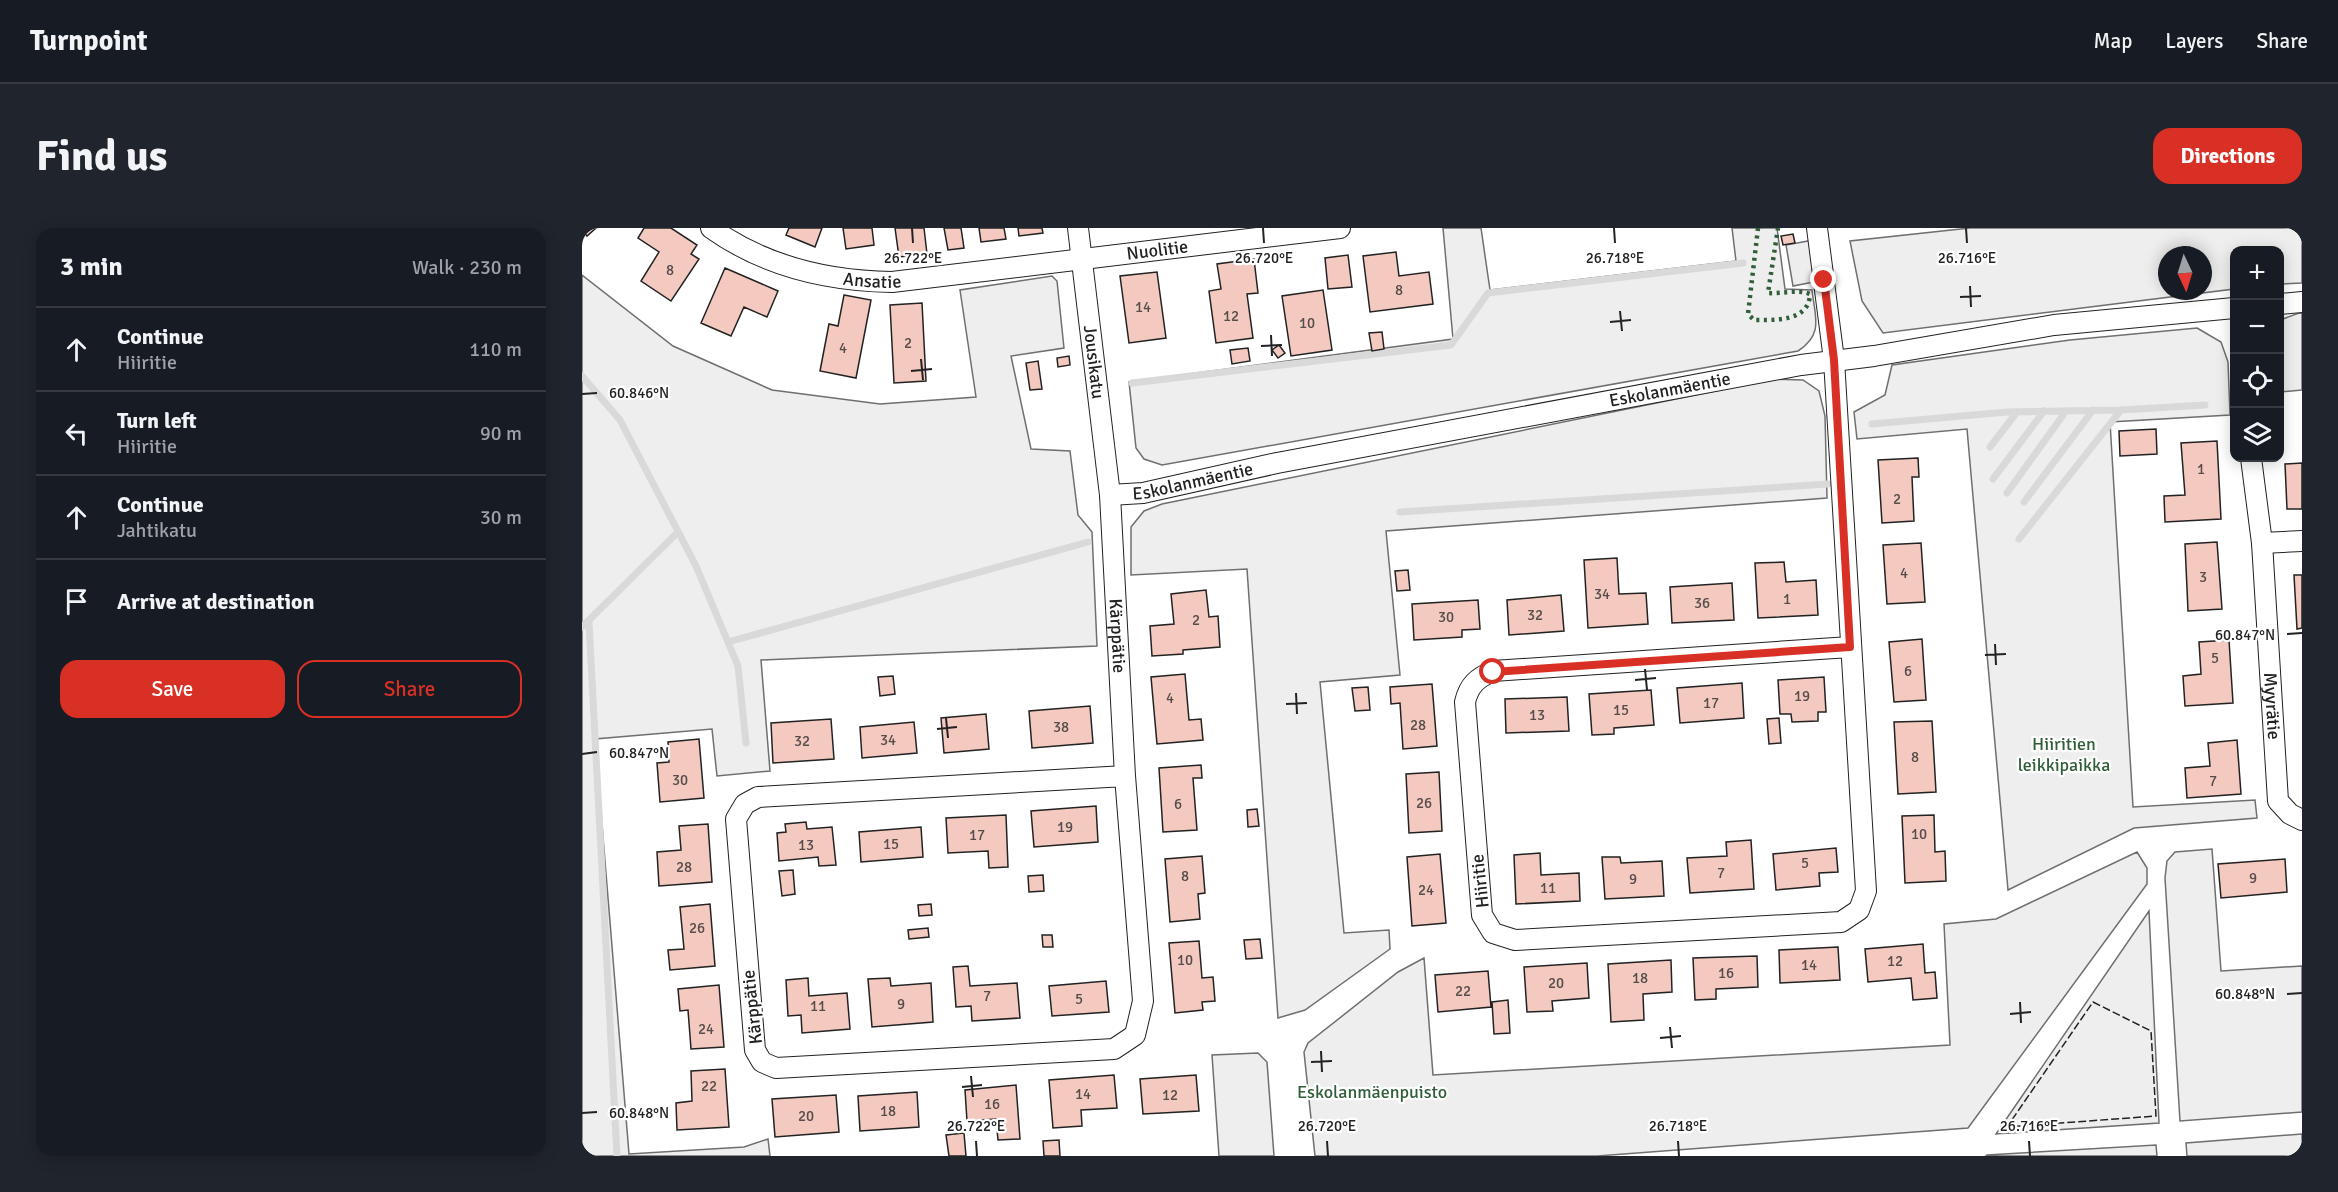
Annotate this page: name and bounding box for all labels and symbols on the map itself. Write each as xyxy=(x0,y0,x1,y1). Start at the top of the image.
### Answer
street label: Nuolitie xyxy=(1125,235,1189,265)
north arrow xyxy=(2158,246,2212,300)
text: 26.722°E xyxy=(884,249,942,267)
text: 26.720°E xyxy=(1235,249,1293,267)
text: 26.718°E xyxy=(1586,249,1644,267)
text: 26.716°E xyxy=(1938,249,1996,267)
house number: 8 xyxy=(666,261,674,279)
route end xyxy=(1810,266,1836,292)
street label: Ansatie xyxy=(842,268,902,293)
house number: 8 xyxy=(1395,281,1403,299)
house number: 14 xyxy=(1135,298,1151,316)
house number: 12 xyxy=(1223,307,1239,325)
house number: 10 xyxy=(1299,314,1315,332)
street label: Jousikatu xyxy=(1079,324,1109,400)
house number: 2 xyxy=(904,334,912,352)
house number: 4 xyxy=(839,339,847,357)
street label: Eskolanmäentie xyxy=(1607,367,1732,412)
text: 60.846°N xyxy=(609,384,669,402)
street label: Eskolanmäentie xyxy=(1132,458,1255,505)
house number: 1 xyxy=(2197,460,2205,478)
house number: 2 xyxy=(1893,490,1901,508)
house number: 4 xyxy=(1900,564,1908,582)
house number: 3 xyxy=(2199,568,2207,586)
house number: 34 xyxy=(1594,585,1610,603)
house number: 1 xyxy=(1783,590,1791,608)
house number: 36 xyxy=(1694,594,1710,612)
street label: Kärppätie xyxy=(1105,598,1131,674)
house number: 32 xyxy=(1527,606,1543,624)
house number: 30 xyxy=(1438,608,1454,626)
house number: 2 xyxy=(1192,611,1200,629)
text: 60.847°N xyxy=(2215,626,2275,644)
house number: 5 xyxy=(2211,649,2219,667)
route start xyxy=(1479,658,1505,684)
house number: 6 xyxy=(1904,662,1912,680)
street label: Myyrätie xyxy=(2259,672,2285,740)
house number: 19 xyxy=(1794,687,1810,705)
house number: 4 xyxy=(1166,689,1174,707)
house number: 17 xyxy=(1703,694,1719,712)
house number: 15 xyxy=(1613,701,1629,719)
house number: 13 xyxy=(1529,706,1545,724)
house number: 28 xyxy=(1410,716,1426,734)
house number: 38 xyxy=(1053,718,1069,736)
house number: 34 xyxy=(880,731,896,749)
house number: 32 xyxy=(794,732,810,750)
park label: Hiiritien leikkipaikka xyxy=(2018,733,2110,776)
text: 60.847°N xyxy=(609,744,669,762)
house number: 8 xyxy=(1911,748,1919,766)
house number: 30 xyxy=(672,771,688,789)
house number: 7 xyxy=(2209,772,2217,790)
house number: 26 xyxy=(1416,794,1432,812)
house number: 6 xyxy=(1174,795,1182,813)
house number: 19 xyxy=(1057,818,1073,836)
house number: 10 xyxy=(1911,825,1927,843)
house number: 17 xyxy=(969,826,985,844)
house number: 15 xyxy=(883,835,899,853)
house number: 13 xyxy=(798,836,814,854)
street label: Hiiritie xyxy=(1466,853,1494,909)
house number: 5 xyxy=(1801,854,1809,872)
house number: 28 xyxy=(676,858,692,876)
house number: 7 xyxy=(1717,864,1725,882)
house number: 8 xyxy=(1181,867,1189,885)
house number: 9 xyxy=(2249,869,2257,887)
house number: 9 xyxy=(1629,870,1637,888)
house number: 11 xyxy=(1540,879,1556,897)
house number: 24 xyxy=(1418,881,1434,899)
house number: 26 xyxy=(689,919,705,937)
house number: 10 xyxy=(1177,951,1193,969)
house number: 12 xyxy=(1887,952,1903,970)
house number: 14 xyxy=(1801,956,1817,974)
house number: 16 xyxy=(1718,964,1734,982)
street label: Kärppätie xyxy=(737,969,767,1045)
house number: 18 xyxy=(1632,969,1648,987)
house number: 20 xyxy=(1548,974,1564,992)
house number: 22 xyxy=(1455,982,1471,1000)
text: 60.848°N xyxy=(2215,985,2275,1003)
house number: 7 xyxy=(983,987,991,1005)
house number: 5 xyxy=(1075,990,1083,1008)
house number: 9 xyxy=(897,995,905,1013)
house number: 11 xyxy=(810,997,826,1015)
house number: 24 xyxy=(698,1020,714,1038)
house number: 22 xyxy=(701,1077,717,1095)
park label: Eskolanmäenpuisto xyxy=(1297,1081,1447,1103)
house number: 14 xyxy=(1075,1085,1091,1103)
house number: 12 xyxy=(1162,1086,1178,1104)
house number: 16 xyxy=(984,1095,1000,1113)
house number: 18 xyxy=(880,1102,896,1120)
text: 60.848°N xyxy=(609,1104,669,1122)
house number: 20 xyxy=(798,1107,814,1125)
text: 26.722°E xyxy=(947,1117,1005,1135)
text: 26.720°E xyxy=(1298,1117,1356,1135)
text: 26.718°E xyxy=(1649,1117,1707,1135)
text: 26.716°E xyxy=(2000,1117,2058,1135)

